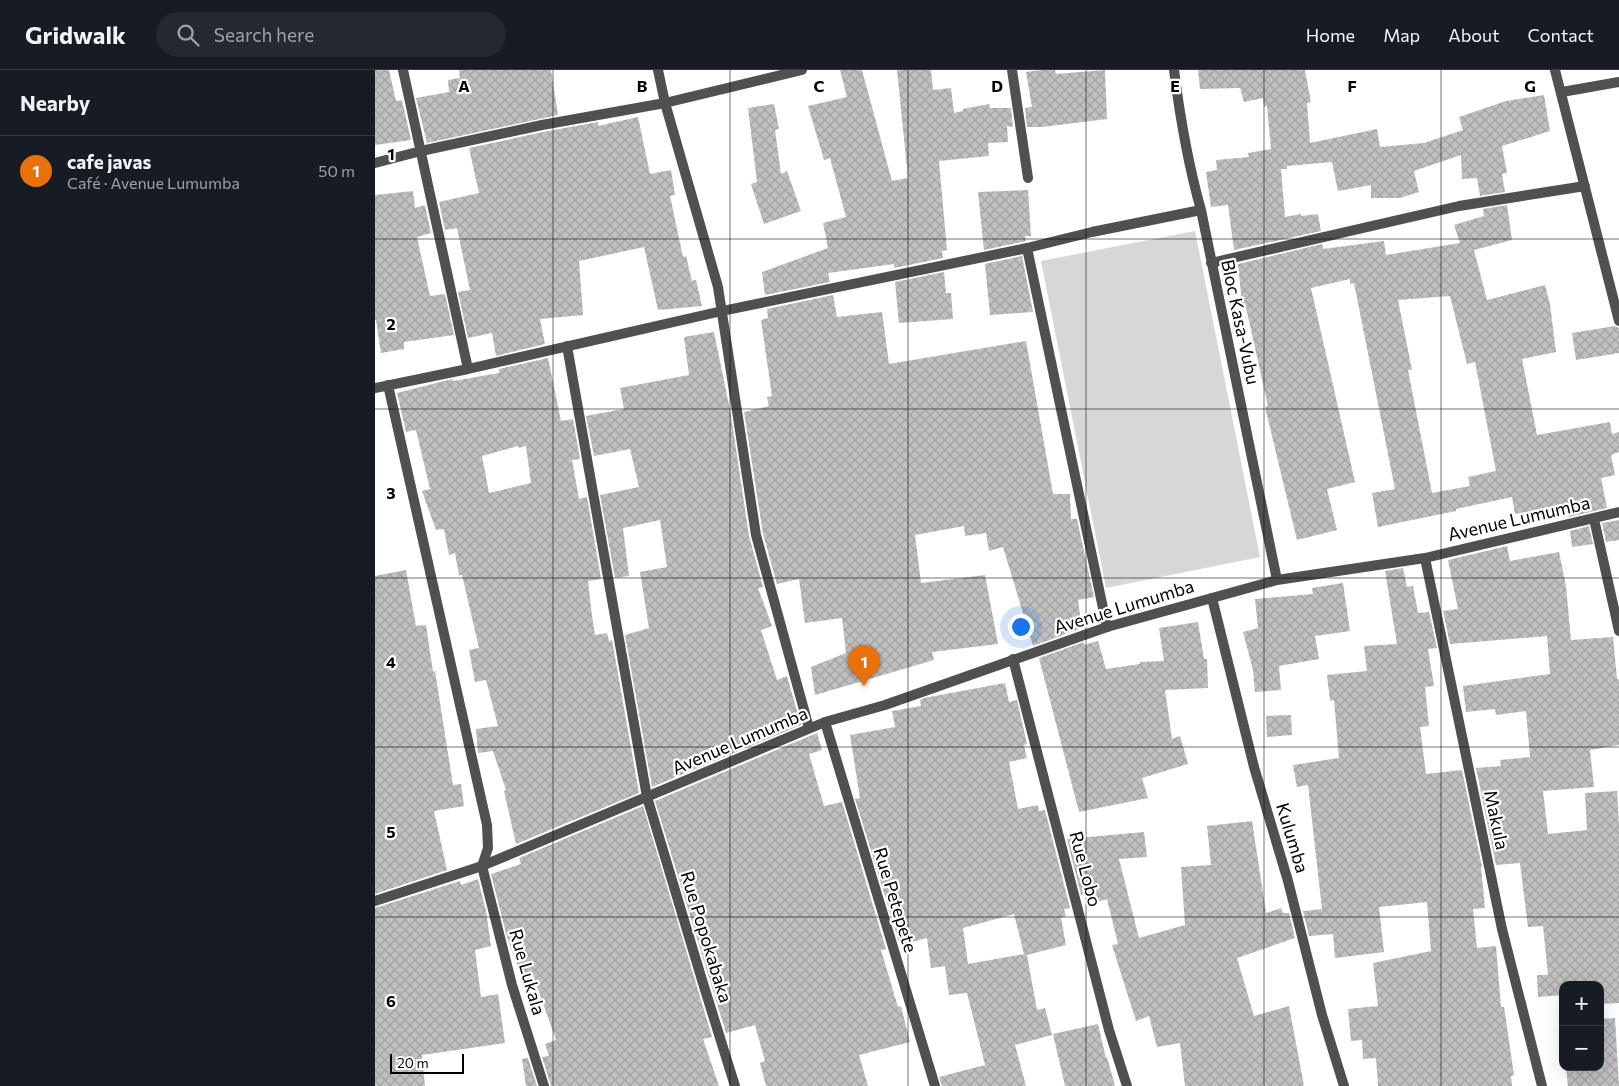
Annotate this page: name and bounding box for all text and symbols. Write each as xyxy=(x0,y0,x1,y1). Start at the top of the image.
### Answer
search box xyxy=(156,12,506,57)
text: Gridwalk xyxy=(25,20,126,49)
icon: search xyxy=(174,21,202,49)
text: Search here xyxy=(214,23,314,46)
text: Home xyxy=(1306,24,1355,46)
text: Map xyxy=(1383,24,1420,46)
text: About xyxy=(1448,24,1500,46)
text: Contact xyxy=(1528,24,1594,46)
text: A xyxy=(458,76,470,95)
text: B xyxy=(637,76,648,95)
text: C xyxy=(814,76,825,95)
text: D xyxy=(991,76,1003,95)
text: E xyxy=(1170,76,1180,95)
text: F xyxy=(1347,76,1357,95)
text: G xyxy=(1524,76,1536,95)
text: Nearby xyxy=(20,90,90,115)
text: 1 xyxy=(387,144,395,163)
text: cafe javas xyxy=(67,150,151,173)
text: 1 xyxy=(32,161,40,180)
text: 50 m xyxy=(318,161,355,180)
text: Café · Avenue Lumumba xyxy=(67,173,240,192)
street label: Bloc Kasa-Vubu xyxy=(1217,257,1265,386)
text: 2 xyxy=(386,314,396,333)
text: 3 xyxy=(386,483,396,502)
street label: Avenue Lumumba xyxy=(1445,491,1592,545)
street label: Avenue Lumumba xyxy=(1051,574,1196,638)
your location xyxy=(1008,614,1034,640)
pin: 1 xyxy=(848,645,880,686)
text: 4 xyxy=(386,652,396,671)
street label: Avenue Lumumba xyxy=(668,702,811,779)
street label: Makula xyxy=(1480,788,1514,852)
street label: Kulumba xyxy=(1272,800,1314,875)
text: 5 xyxy=(386,822,396,841)
street label: Rue Lobo xyxy=(1065,829,1107,909)
street label: Rue Petepete xyxy=(870,844,922,955)
street label: Rue Popokabaka xyxy=(676,868,737,1005)
street label: Rue Lukala xyxy=(505,926,551,1017)
map controls xyxy=(1559,981,1604,1071)
button: + xyxy=(1559,981,1604,1026)
text: 6 xyxy=(386,991,396,1010)
button: − xyxy=(1559,1026,1604,1071)
scale bar xyxy=(390,1051,464,1074)
text: 20 m xyxy=(397,1054,429,1071)

